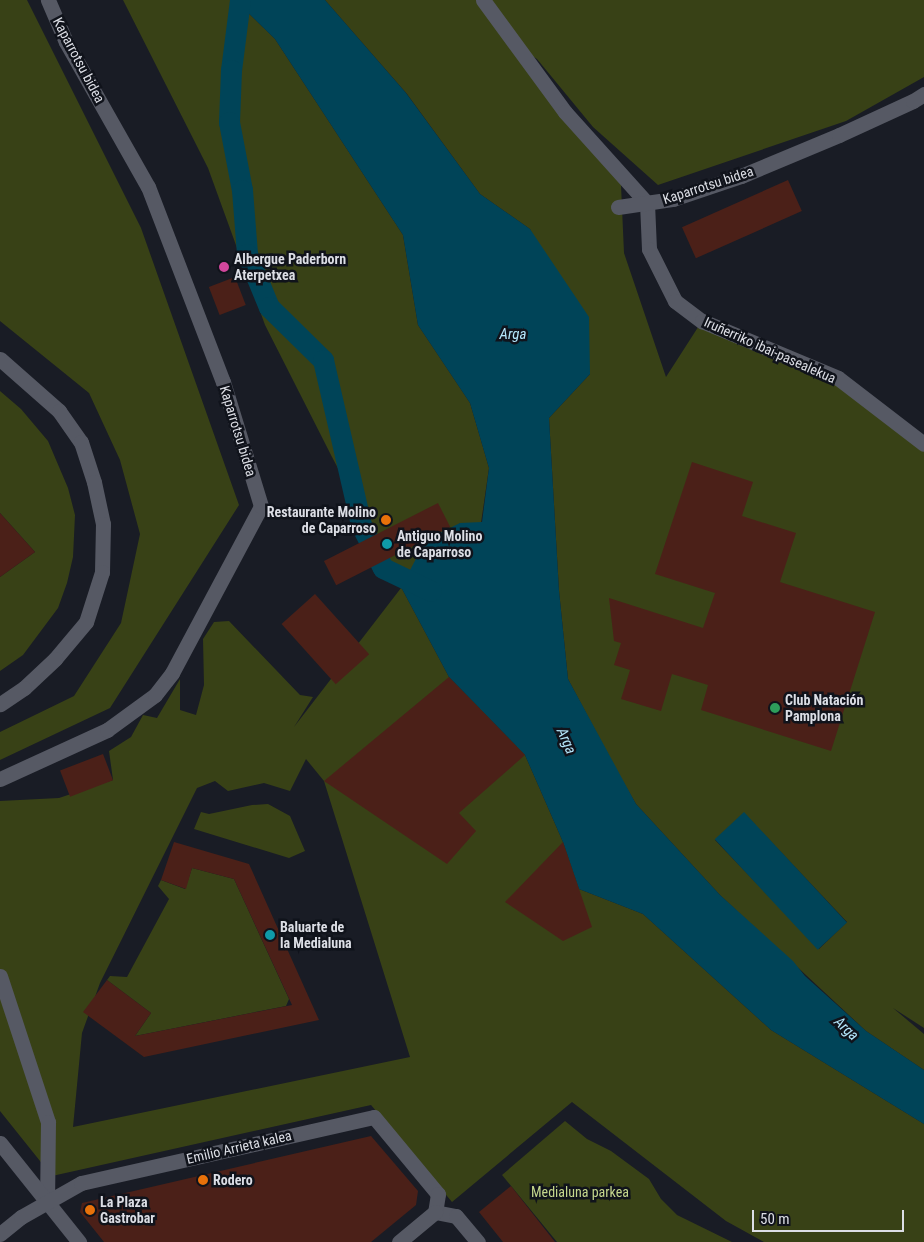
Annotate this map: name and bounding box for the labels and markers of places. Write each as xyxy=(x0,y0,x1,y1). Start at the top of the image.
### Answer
place label: Albergue Paderborn Aterpetxea xyxy=(234,251,346,284)
marker: Albergue Paderborn Aterpetxea xyxy=(218,261,230,273)
place label: Restaurante Molino de Caparroso xyxy=(267,504,376,536)
marker: Restaurante Molino de Caparroso xyxy=(380,514,392,526)
place label: Antiguo Molino de Caparroso xyxy=(397,528,482,560)
marker: Antiguo Molino de Caparroso xyxy=(381,538,393,550)
place label: Club Natación Pamplona xyxy=(785,692,863,724)
marker: Club Natación Pamplona xyxy=(769,702,781,714)
place label: Baluarte de la Medialuna xyxy=(280,919,352,952)
marker: Baluarte de la Medialuna xyxy=(264,929,276,941)
place label: Rodero xyxy=(213,1172,253,1188)
marker: Rodero xyxy=(197,1174,209,1186)
place label: La Plaza Gastrobar xyxy=(100,1194,155,1226)
marker: La Plaza Gastrobar xyxy=(84,1204,96,1216)

